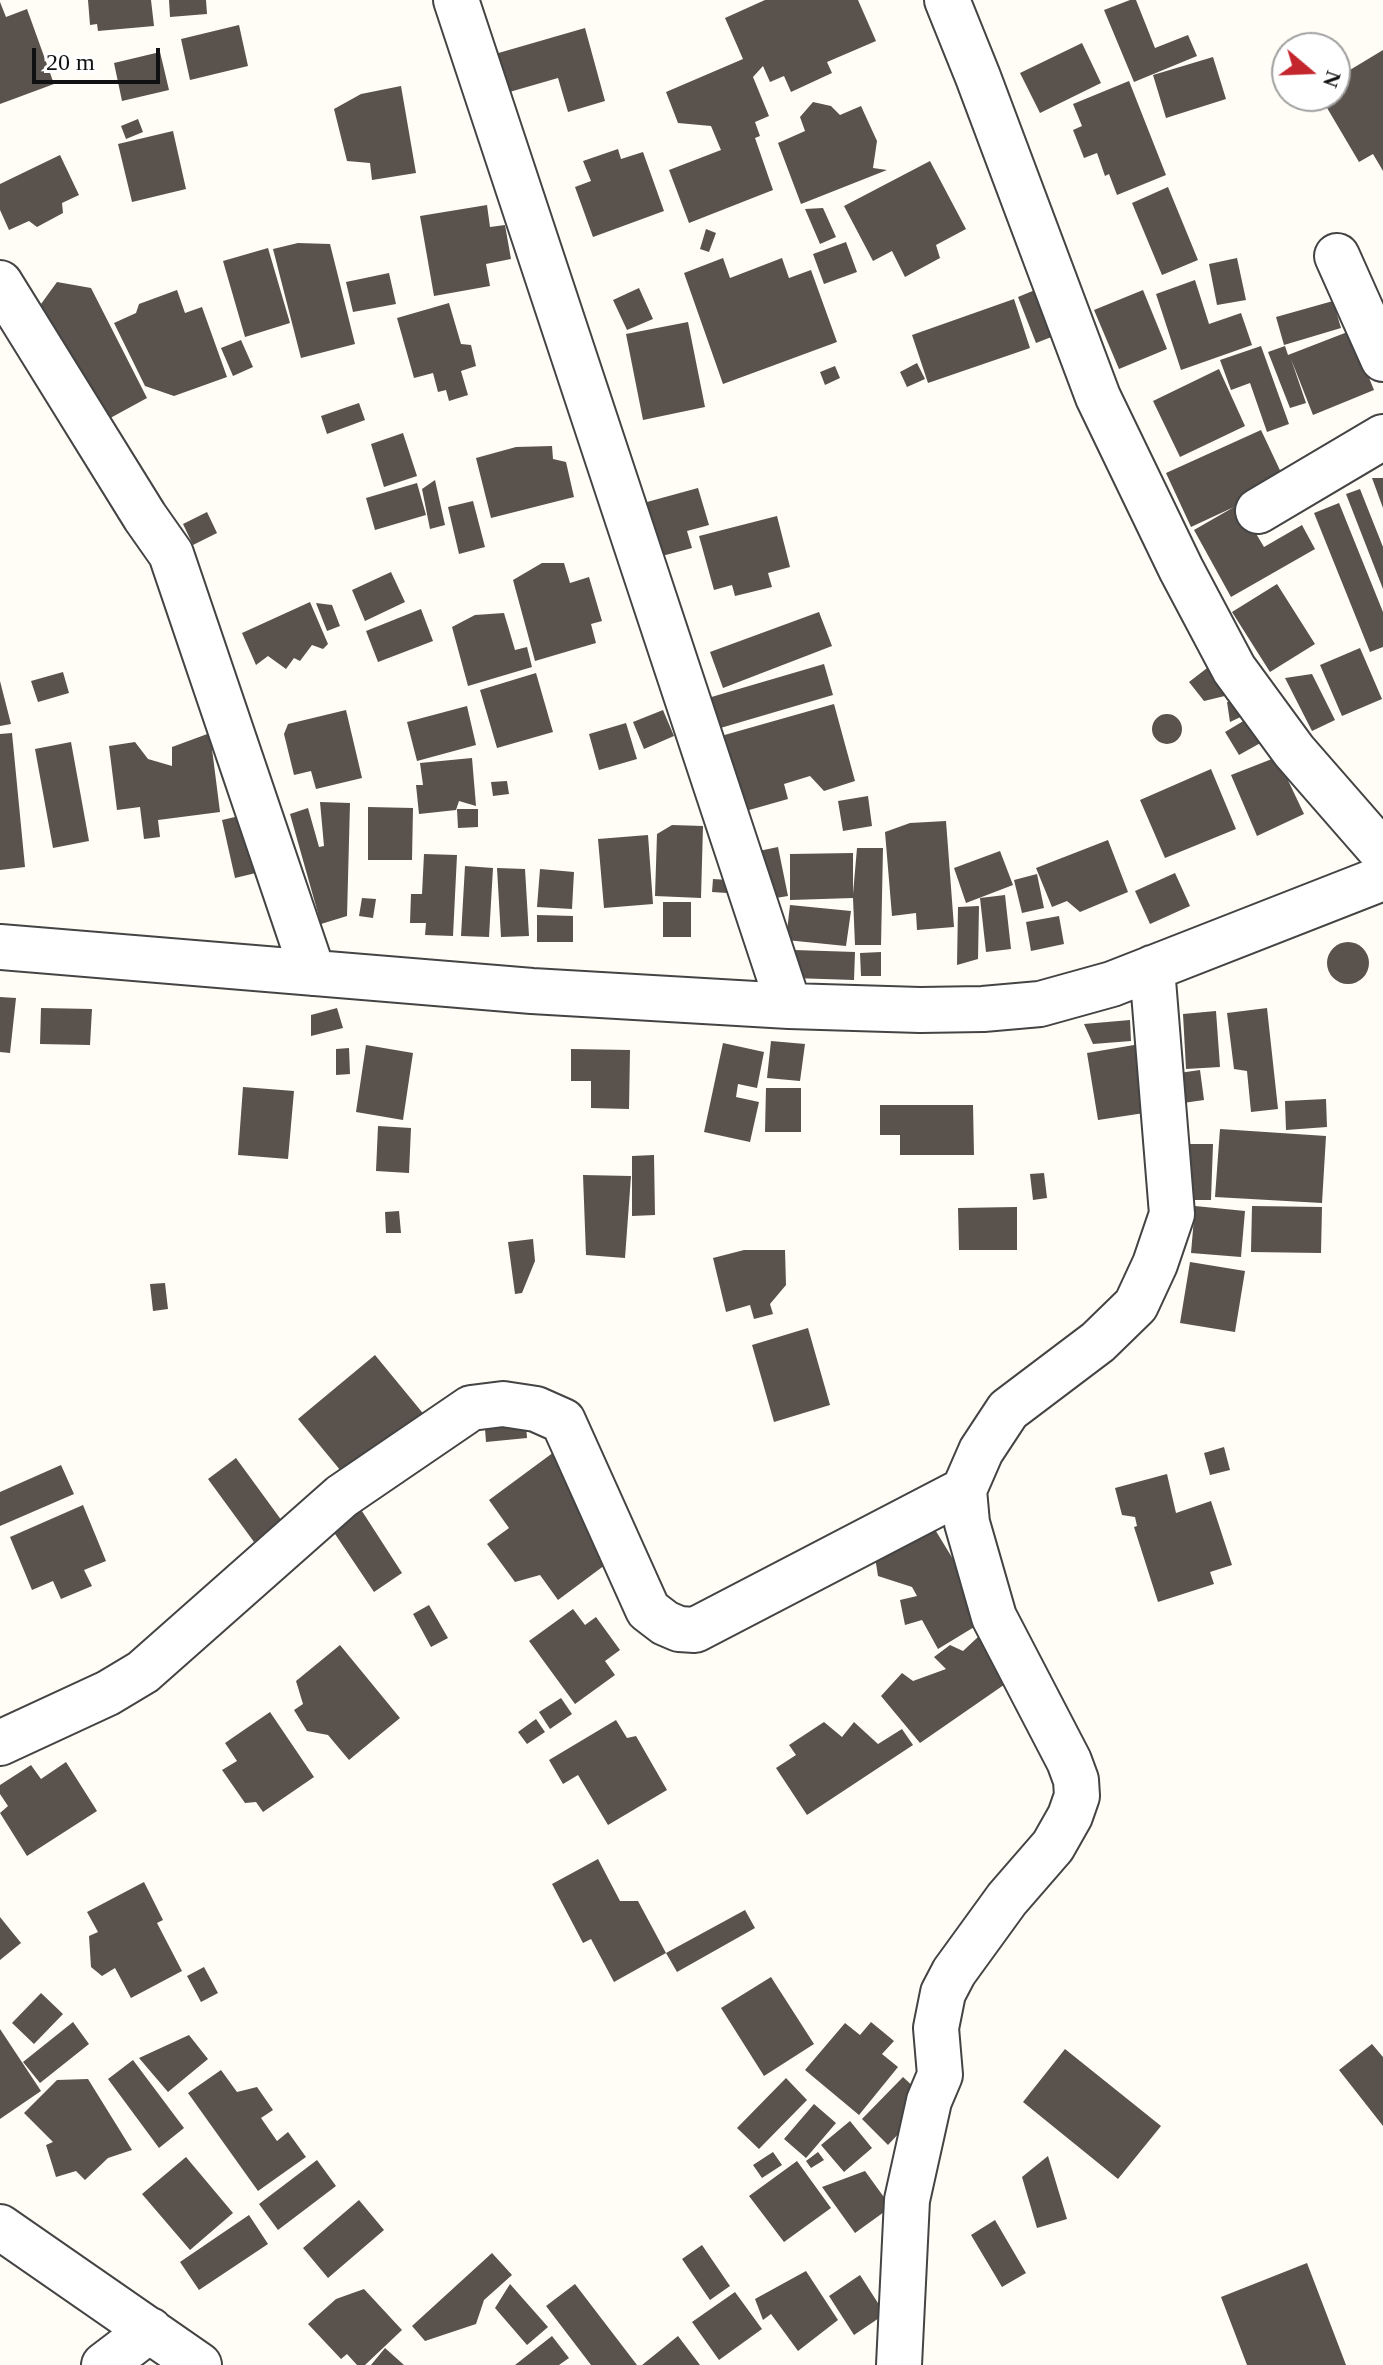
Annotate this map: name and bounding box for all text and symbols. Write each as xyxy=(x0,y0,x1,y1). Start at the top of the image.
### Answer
scale bar xyxy=(36,32,164,82)
north arrow xyxy=(1271,32,1351,112)
text: 20 m xyxy=(46,49,95,75)
text: N xyxy=(1318,68,1347,91)

